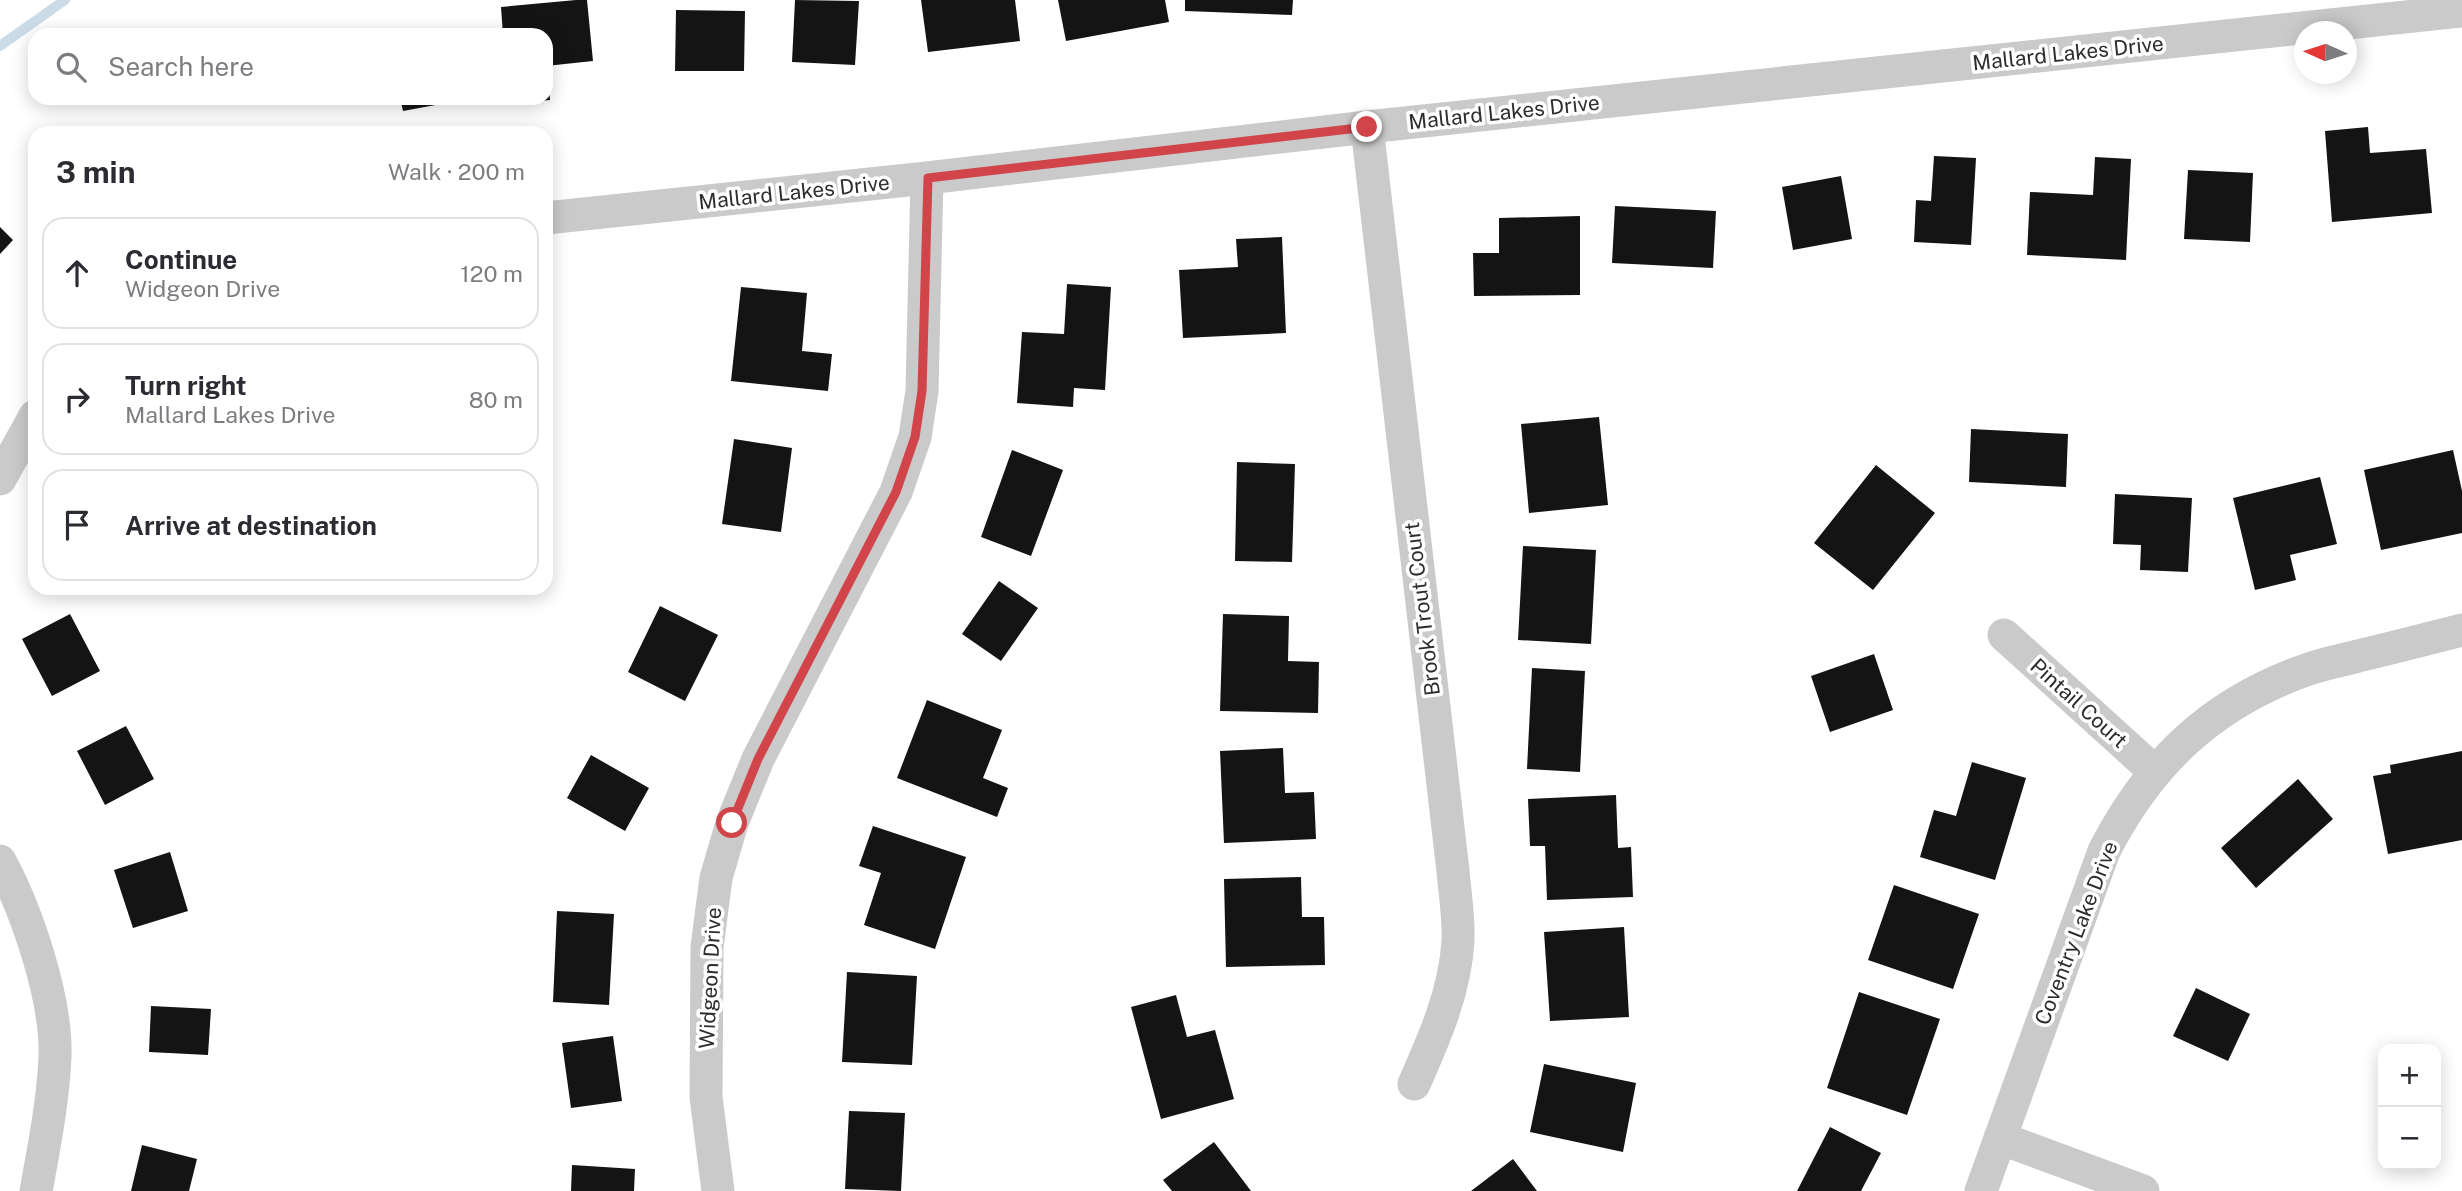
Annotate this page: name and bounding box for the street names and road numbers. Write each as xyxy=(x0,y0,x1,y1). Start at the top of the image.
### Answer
street label: Mallard Lakes Drive xyxy=(1971,31,2165,75)
street label: Mallard Lakes Drive xyxy=(1407,90,1601,134)
street label: Mallard Lakes Drive xyxy=(697,170,891,214)
street label: Brook Trout Court xyxy=(1399,521,1445,697)
street label: Pintail Court xyxy=(2025,653,2133,753)
street label: Coventry Lake Drive xyxy=(2029,838,2123,1028)
street label: Widgeon Drive xyxy=(694,907,726,1049)

